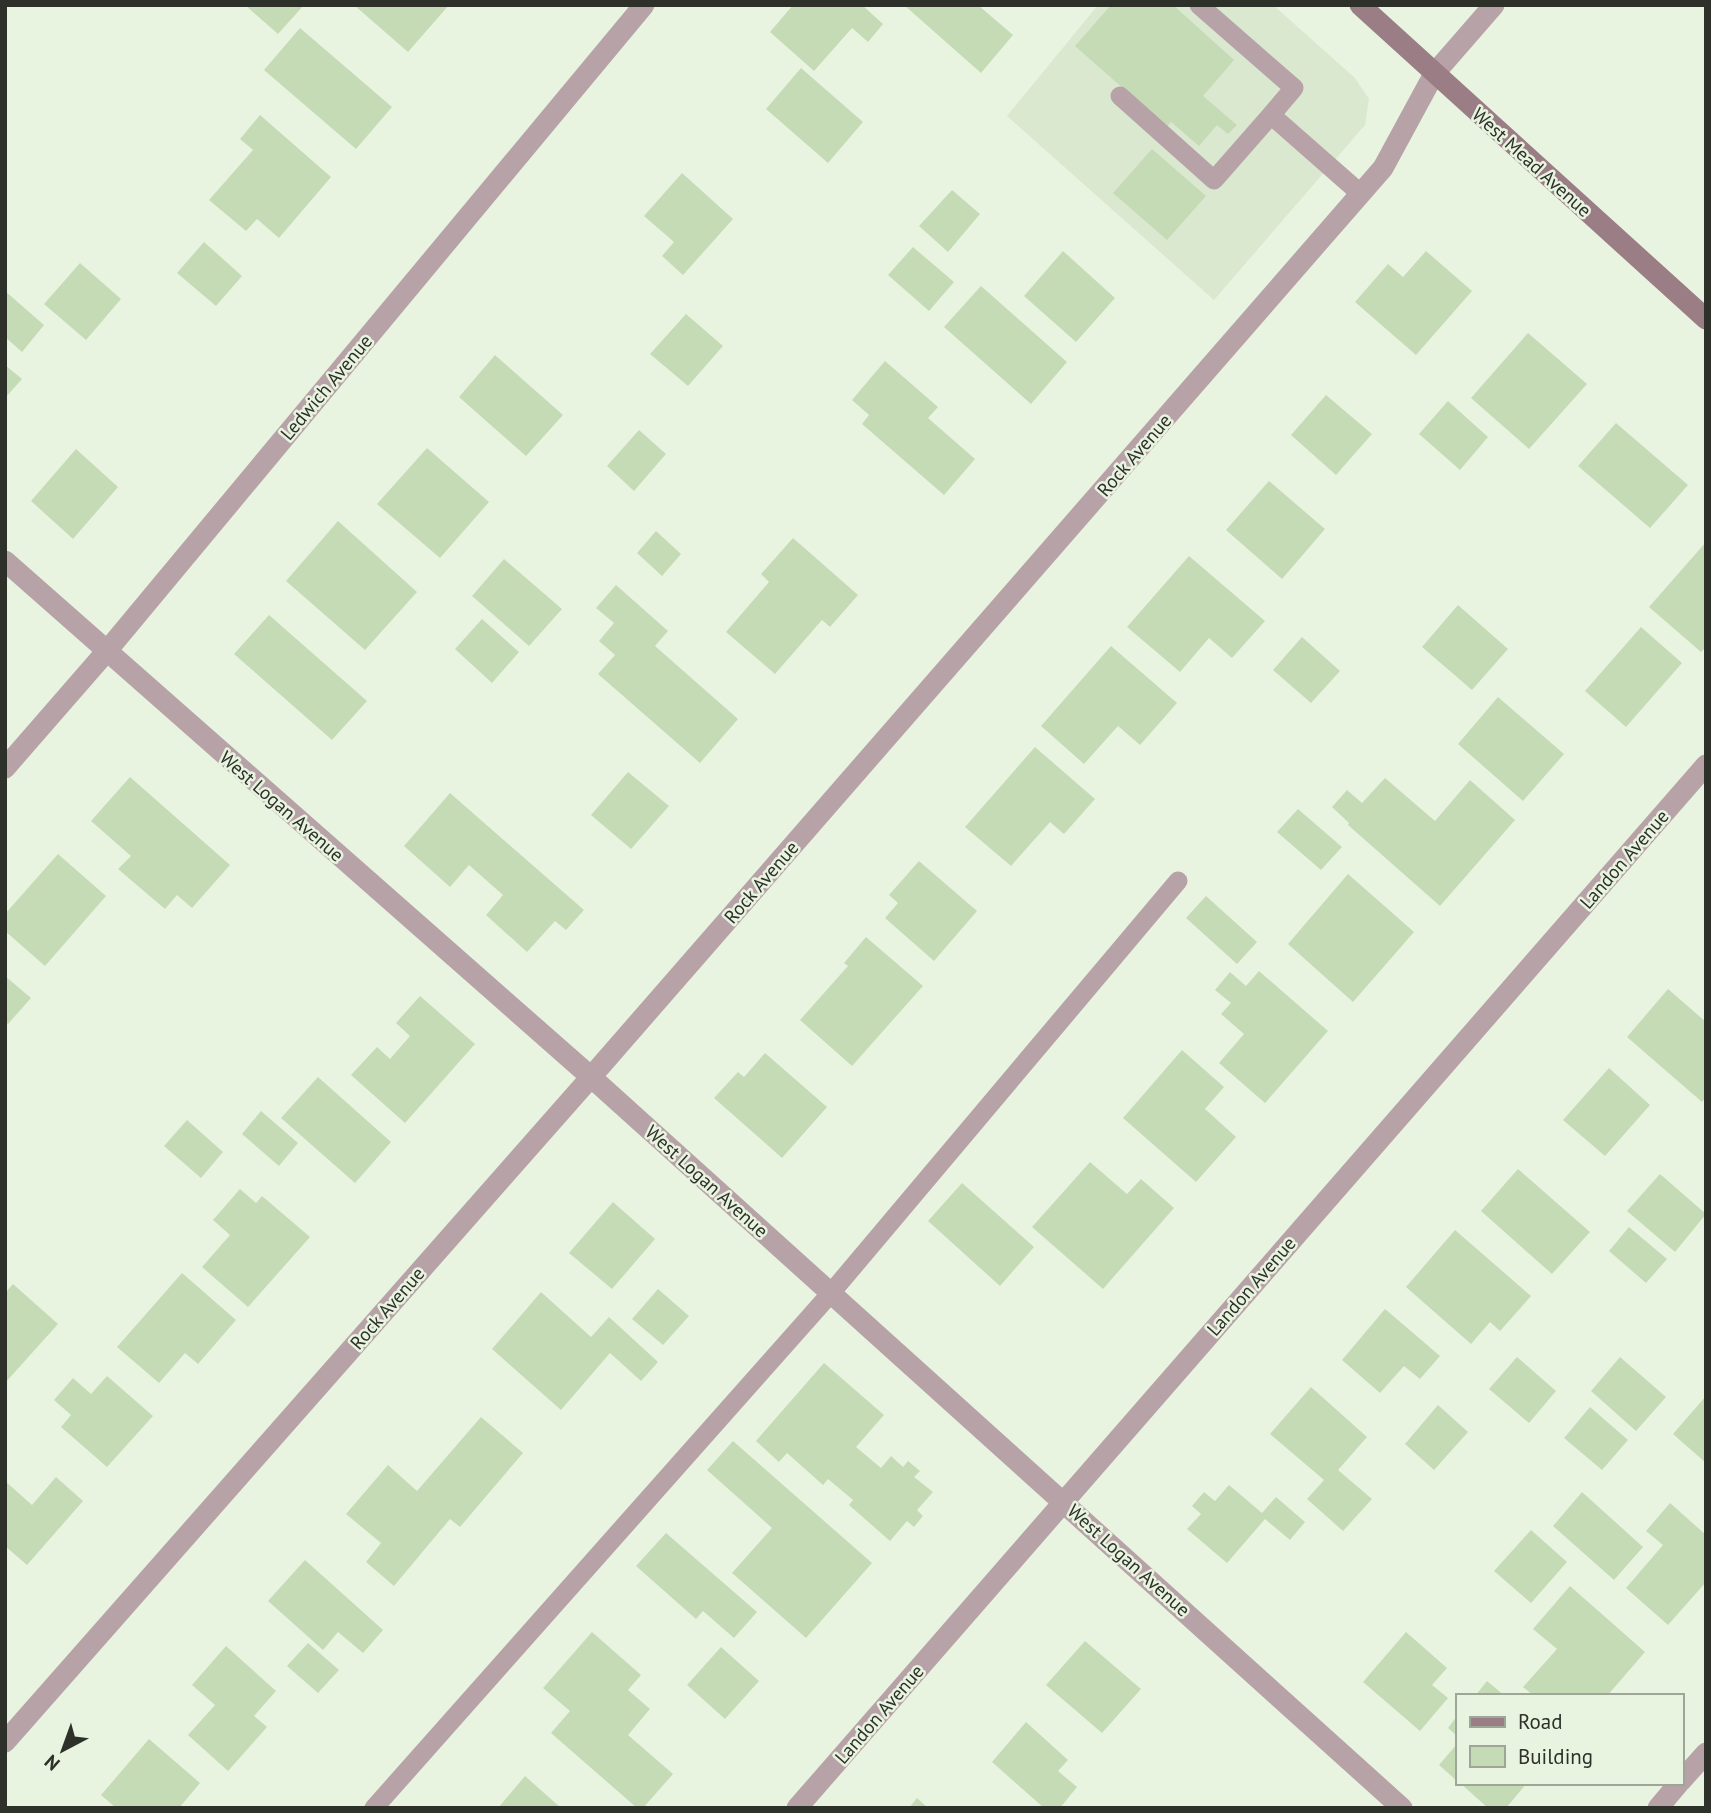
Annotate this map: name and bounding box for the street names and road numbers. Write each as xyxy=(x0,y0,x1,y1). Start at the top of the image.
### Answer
street label: West Mead Avenue xyxy=(1467,102,1597,222)
street label: Ledwich Avenue xyxy=(275,329,377,445)
street label: Rock Avenue xyxy=(1092,409,1176,501)
street label: West Logan Avenue xyxy=(215,746,349,866)
street label: Landon Avenue xyxy=(1574,804,1674,914)
street label: Rock Avenue xyxy=(719,836,803,928)
street label: West Logan Avenue xyxy=(641,1120,773,1242)
street label: Landon Avenue xyxy=(1201,1231,1301,1341)
street label: Rock Avenue xyxy=(345,1262,429,1354)
street label: West Logan Avenue xyxy=(1063,1499,1195,1621)
street label: Landon Avenue xyxy=(829,1659,929,1769)

